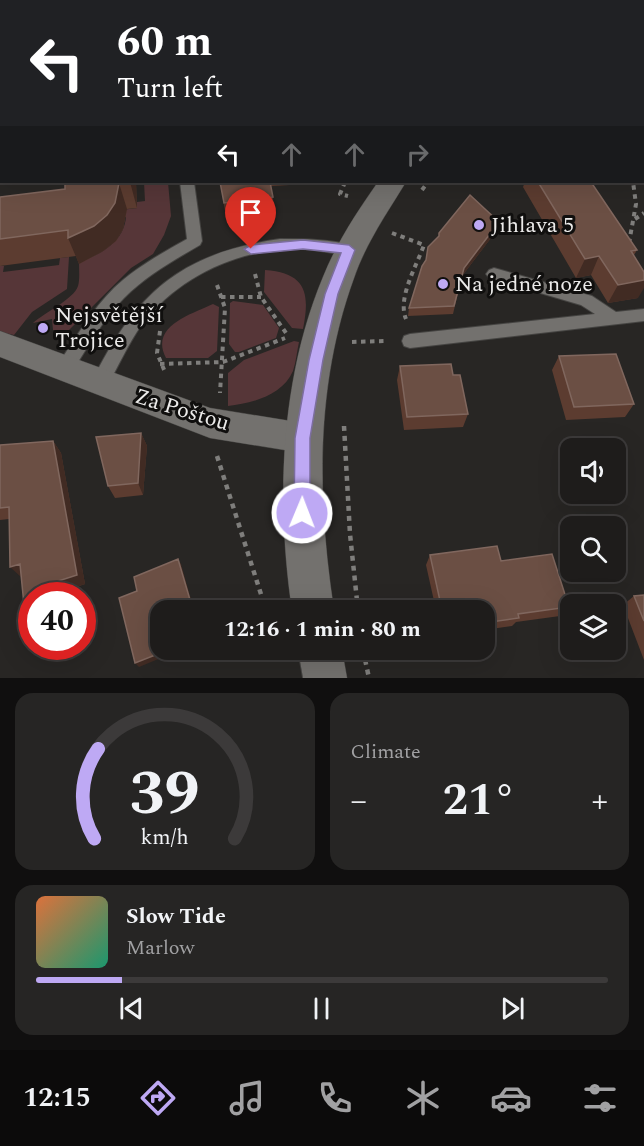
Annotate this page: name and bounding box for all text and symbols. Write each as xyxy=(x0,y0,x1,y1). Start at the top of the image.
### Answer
text: 60 m xyxy=(117,11,212,74)
icon: left xyxy=(18,24,96,102)
text: Turn left xyxy=(117,68,223,110)
icon: left xyxy=(212,138,245,171)
icon: ahead xyxy=(275,138,308,171)
icon: ahead xyxy=(338,138,371,171)
icon: right xyxy=(401,138,434,171)
pin xyxy=(225,187,276,249)
icon: arrive xyxy=(234,196,267,229)
place label: Jihlava 5 xyxy=(491,209,574,242)
marker: Jihlava 5 xyxy=(472,218,486,232)
place label: Na jedné noze xyxy=(455,268,593,301)
marker: Na jedné noze xyxy=(436,277,450,291)
place label: Nejsvětější Trojice xyxy=(55,299,164,357)
marker: Nejsvětější Trojice xyxy=(36,321,50,335)
street label: Za Poštou xyxy=(131,380,233,440)
map controls xyxy=(560,438,626,660)
button: sound xyxy=(560,438,626,504)
position arrow xyxy=(270,481,334,545)
button: search xyxy=(560,516,626,582)
speed limit sign: 40 xyxy=(18,582,96,660)
button: layers xyxy=(560,594,626,660)
text: 12:16 · 1 min · 80 m xyxy=(224,613,421,646)
text: Climate xyxy=(351,737,421,767)
text: 39 xyxy=(130,747,200,842)
text: 21° xyxy=(443,766,516,835)
text: − xyxy=(351,776,367,826)
text: + xyxy=(592,776,608,826)
text: km/h xyxy=(141,821,189,854)
text: Slow Tide xyxy=(126,900,226,933)
text: Marlow xyxy=(126,933,195,963)
icon: previous xyxy=(115,992,148,1025)
icon: pause xyxy=(305,992,338,1025)
icon: next xyxy=(496,992,529,1025)
text: 12:15 xyxy=(23,1077,91,1119)
icon: directions xyxy=(137,1077,179,1119)
icon: music xyxy=(226,1077,268,1119)
icon: phone xyxy=(314,1077,356,1119)
icon: climate xyxy=(402,1077,444,1119)
icon: car xyxy=(490,1077,532,1119)
icon: filters xyxy=(579,1077,621,1119)

